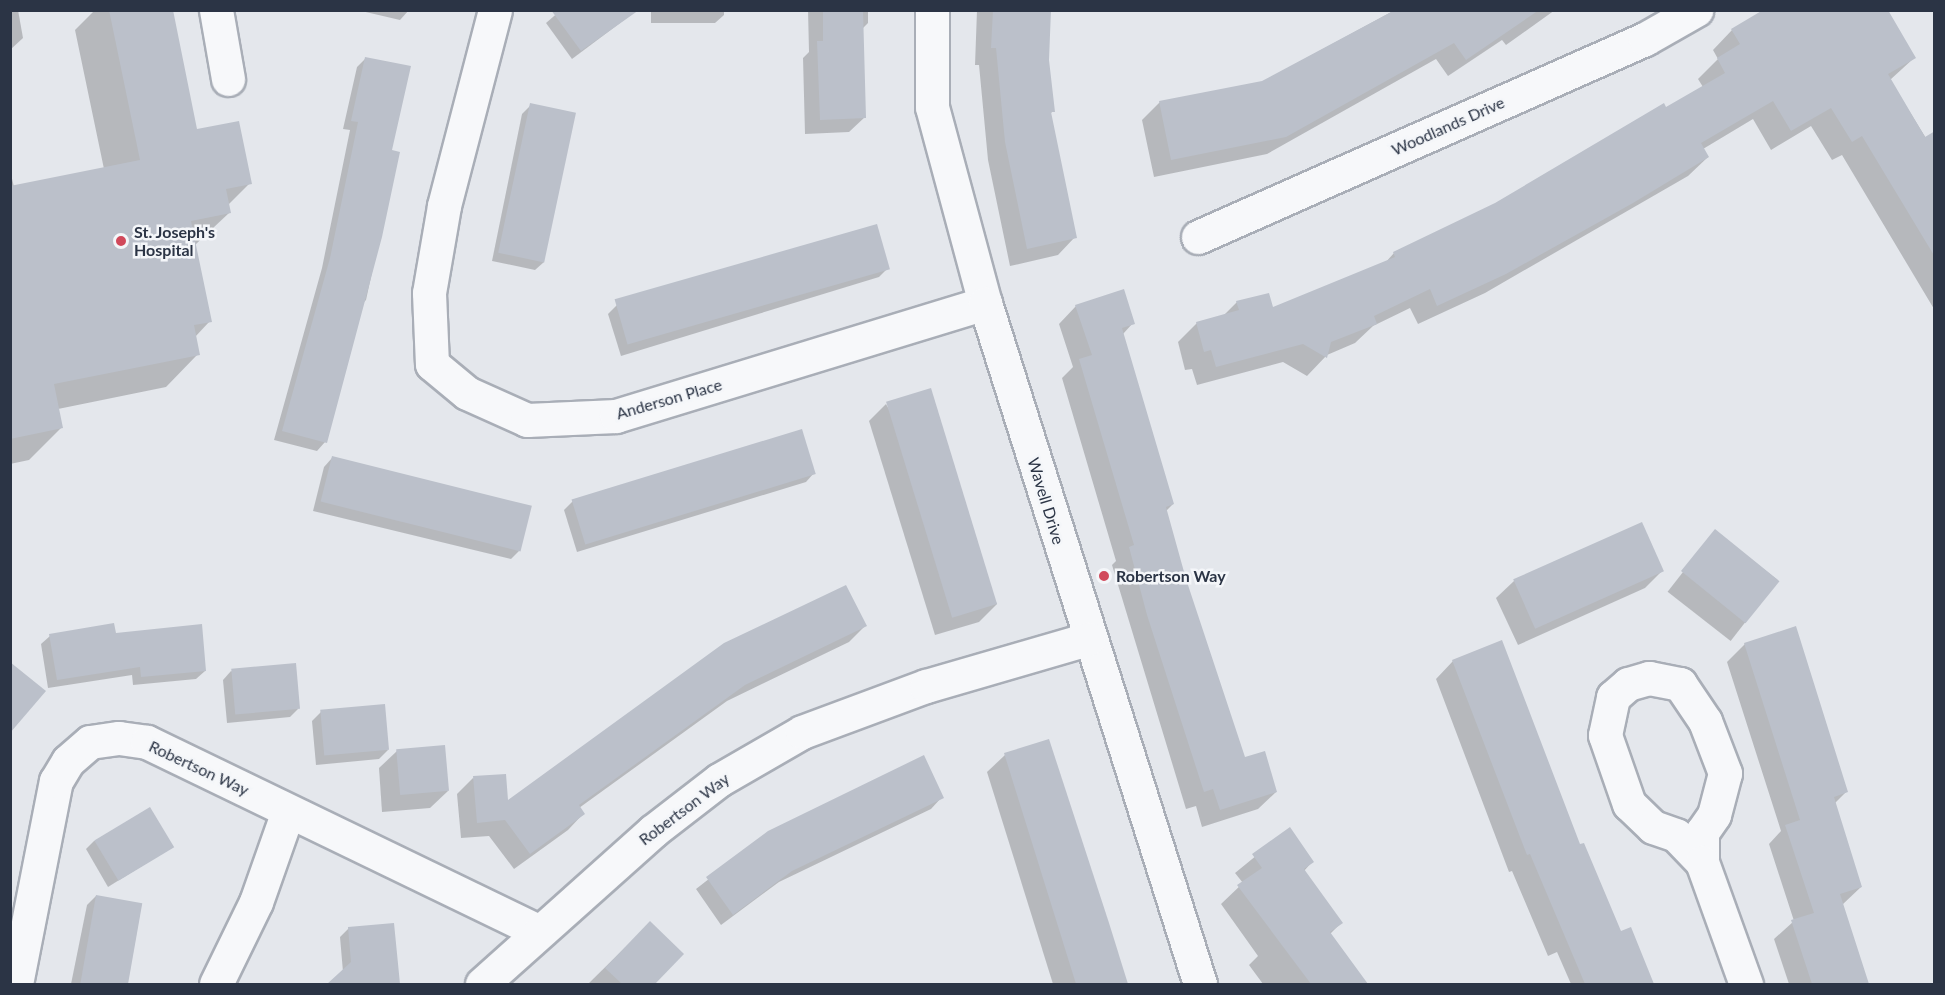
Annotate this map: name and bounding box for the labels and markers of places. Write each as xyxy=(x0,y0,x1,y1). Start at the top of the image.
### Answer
place label: St. Joseph's Hospital xyxy=(134,222,216,260)
marker: St. Joseph's Hospital xyxy=(112,232,130,250)
place label: Robertson Way xyxy=(1116,566,1226,586)
marker: Robertson Way xyxy=(1097,569,1111,583)

